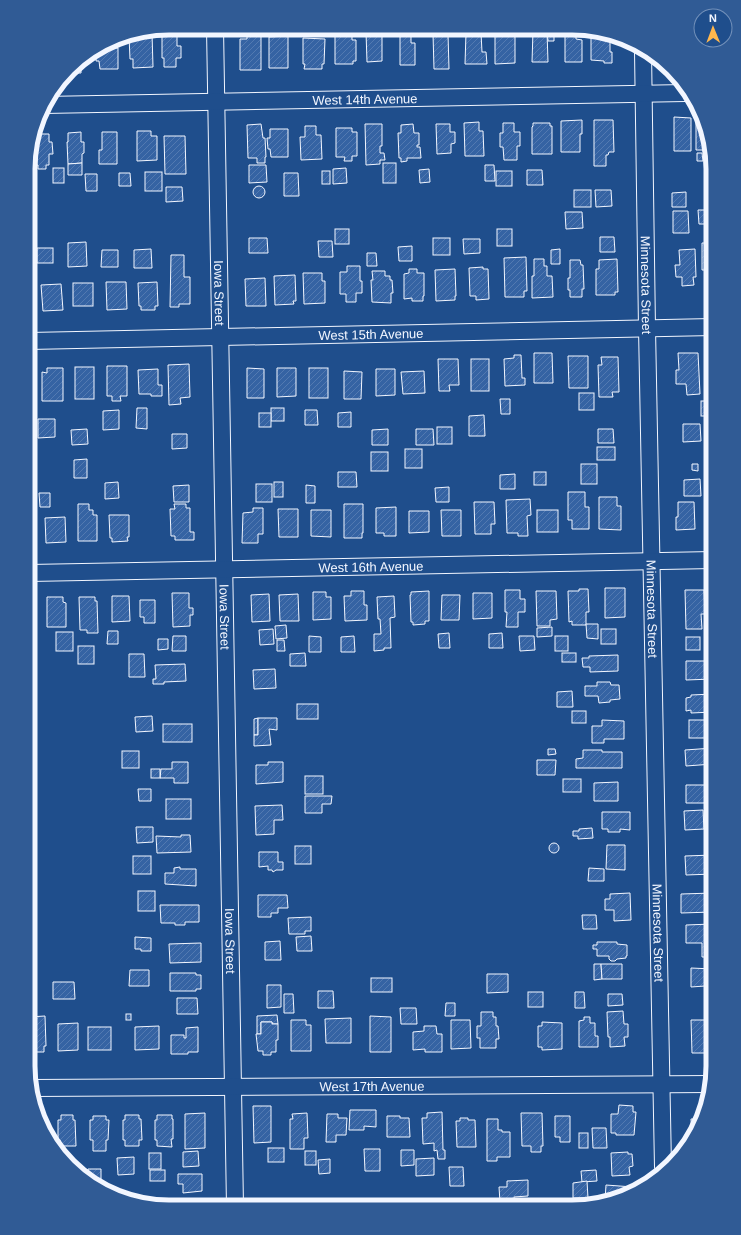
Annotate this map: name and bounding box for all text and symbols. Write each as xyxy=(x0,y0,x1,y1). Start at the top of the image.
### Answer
north arrow xyxy=(693,8,733,48)
text: N xyxy=(709,12,717,24)
street label: West 14th Avenue xyxy=(312,91,418,108)
street label: Minnesota Street xyxy=(638,236,654,335)
street label: Iowa Street xyxy=(211,260,227,326)
street label: West 15th Avenue xyxy=(318,326,424,343)
street label: West 16th Avenue xyxy=(318,559,424,575)
street label: Minnesota Street xyxy=(643,560,660,659)
street label: Iowa Street xyxy=(216,584,233,650)
street label: Minnesota Street xyxy=(650,884,666,983)
street label: Iowa Street xyxy=(222,908,238,974)
street label: West 17th Avenue xyxy=(319,1079,425,1094)

